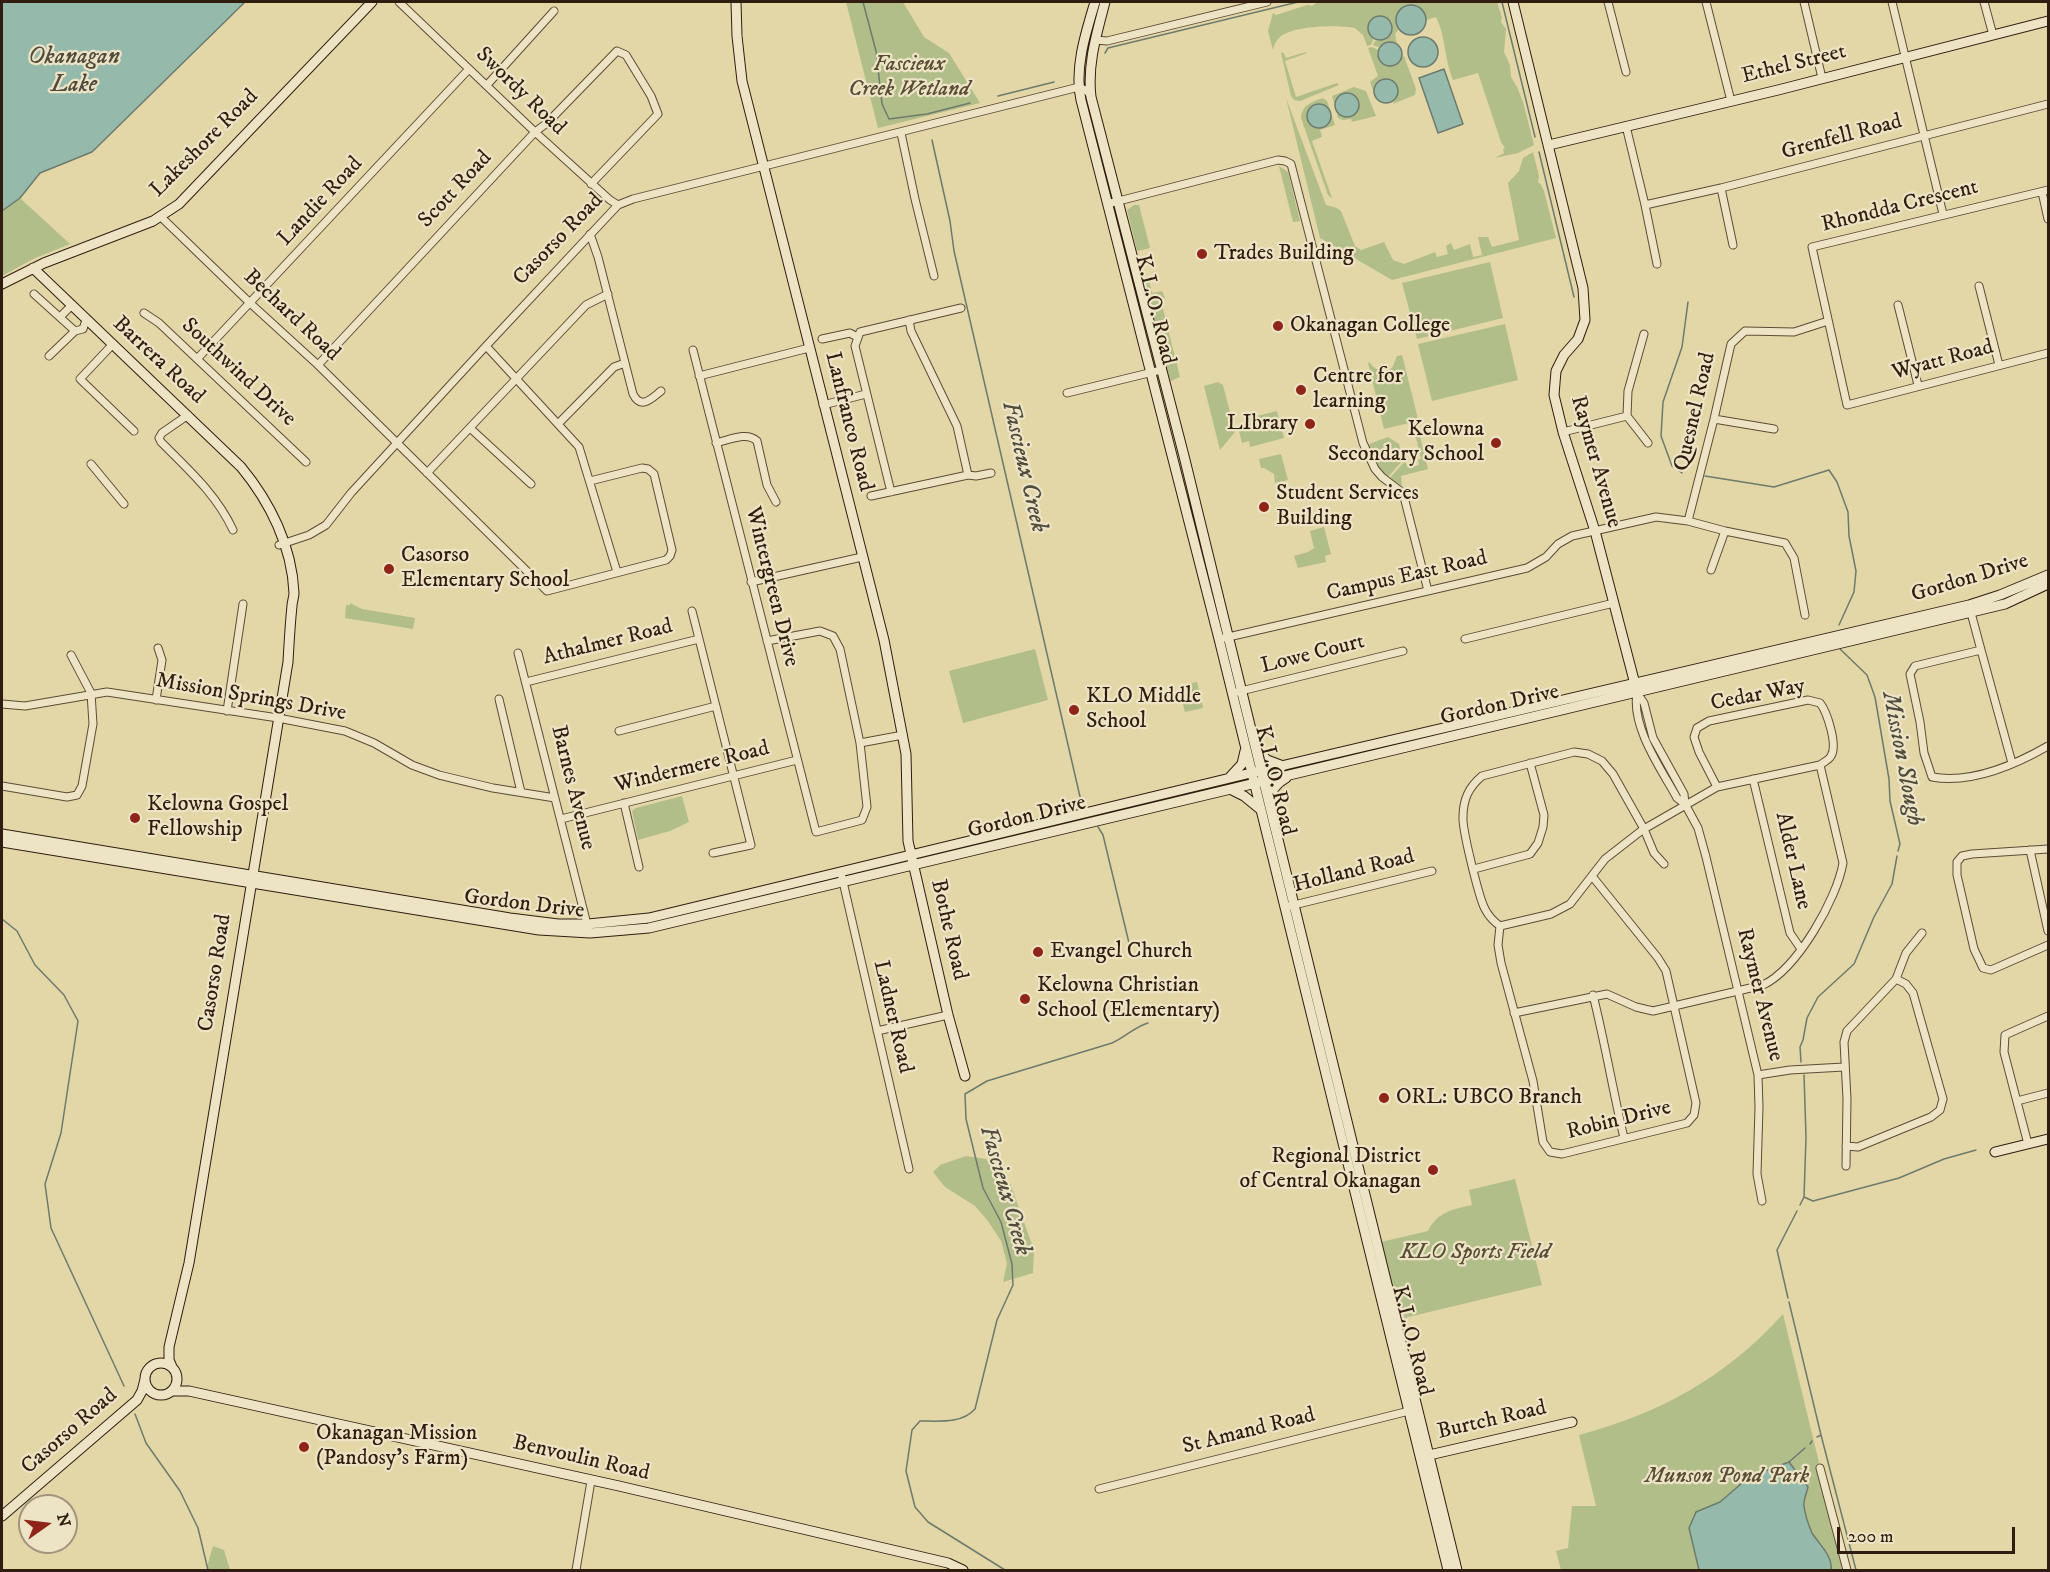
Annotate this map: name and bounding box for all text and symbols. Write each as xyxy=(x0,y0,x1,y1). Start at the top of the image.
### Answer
street label: Ethel Street xyxy=(1739,39,1849,91)
street label: Swordy Road xyxy=(469,42,571,142)
water label: Okanagan Lake xyxy=(28,44,120,100)
park label: Fascieux Creek Wetland xyxy=(848,52,970,104)
street label: Lakeshore Road xyxy=(145,84,265,204)
street label: Grenfell Road xyxy=(1779,109,1905,167)
street label: Scott Road xyxy=(414,146,498,234)
street label: Landie Road xyxy=(273,152,369,252)
street label: Rhondda Crescent xyxy=(1819,175,1981,239)
street label: Casorso Road xyxy=(508,188,610,292)
place label: Trades Building xyxy=(1214,241,1354,267)
marker: Trades Building xyxy=(1195,247,1209,261)
street label: K.L.O. Road xyxy=(1128,252,1180,368)
street label: Bechard Road xyxy=(237,264,345,368)
street label: Barrera Road xyxy=(106,312,210,410)
street label: Southwind Drive xyxy=(175,313,301,433)
place label: Okanagan College xyxy=(1290,313,1450,339)
marker: Okanagan College xyxy=(1271,319,1285,333)
street label: Wyatt Road xyxy=(1889,335,1997,387)
street label: Lanfranco Road xyxy=(818,349,878,495)
street label: Quesnel Road xyxy=(1670,350,1722,474)
place label: Centre for learning xyxy=(1313,364,1403,416)
marker: Centre for learning xyxy=(1294,383,1308,397)
street label: Raymer Avenue xyxy=(1564,393,1626,531)
water label: Fascieux Creek xyxy=(994,399,1052,535)
place label: LIbrary xyxy=(1227,411,1298,437)
marker: LIbrary xyxy=(1303,417,1317,431)
place label: Kelowna Secondary School xyxy=(1328,417,1484,469)
marker: Kelowna Secondary School xyxy=(1489,436,1503,450)
place label: Student Services Building xyxy=(1276,481,1419,532)
marker: Student Services Building xyxy=(1257,500,1271,514)
street label: Wintergreen Drive xyxy=(738,504,804,670)
place label: Casorso Elementary School xyxy=(401,543,569,594)
street label: Campus East Road xyxy=(1324,546,1490,608)
street label: Gordon Drive xyxy=(1908,549,2032,609)
marker: Casorso Elementary School xyxy=(382,562,396,576)
street label: Athalmer Road xyxy=(540,614,676,672)
street label: Lowe Court xyxy=(1259,629,1367,681)
street label: Mission Springs Drive xyxy=(154,668,348,728)
street label: Cedar Way xyxy=(1709,674,1807,718)
street label: Gordon Drive xyxy=(1438,680,1562,732)
place label: KLO Middle School xyxy=(1086,684,1201,736)
water label: Mission Slough xyxy=(1874,690,1928,828)
marker: KLO Middle School xyxy=(1067,703,1081,717)
street label: Barnes Avenue xyxy=(544,723,600,853)
street label: K.L.O. Road xyxy=(1248,723,1300,839)
street label: Windermere Road xyxy=(612,736,772,800)
street label: Gordon Drive xyxy=(965,791,1089,845)
place label: Kelowna Gospel Fellowship xyxy=(147,792,288,843)
street label: Alder Lane xyxy=(1768,810,1816,912)
marker: Kelowna Gospel Fellowship xyxy=(128,811,142,825)
street label: Holland Road xyxy=(1291,844,1417,900)
street label: Bothe Road xyxy=(924,877,972,983)
street label: Gordon Drive xyxy=(462,885,586,925)
street label: Casorso Road xyxy=(194,912,238,1034)
street label: Raymer Avenue xyxy=(1730,926,1788,1064)
place label: Evangel Church xyxy=(1050,939,1193,965)
marker: Evangel Church xyxy=(1031,945,1045,959)
street label: Ladner Road xyxy=(866,958,918,1076)
place label: Kelowna Christian School (Elementary) xyxy=(1037,973,1220,1024)
marker: Kelowna Christian School (Elementary) xyxy=(1018,992,1032,1006)
place label: ORL: UBCO Branch xyxy=(1396,1085,1582,1111)
marker: ORL: UBCO Branch xyxy=(1377,1091,1391,1105)
street label: Robin Drive xyxy=(1564,1095,1674,1147)
water label: Fascieux Creek xyxy=(972,1123,1036,1259)
place label: Regional District of Central Okanagan xyxy=(1240,1144,1421,1196)
marker: Regional District of Central Okanagan xyxy=(1426,1163,1440,1177)
park label: KLO Sports Field xyxy=(1400,1240,1550,1266)
street label: K.L.O. Road xyxy=(1385,1283,1437,1399)
street label: Casorso Road xyxy=(17,1383,123,1481)
street label: Burtch Road xyxy=(1435,1396,1549,1446)
street label: St Amand Road xyxy=(1180,1403,1318,1461)
place label: Okanagan Mission (Pandosy's Farm) xyxy=(316,1421,477,1472)
street label: Benvoulin Road xyxy=(510,1430,652,1488)
marker: Okanagan Mission (Pandosy's Farm) xyxy=(297,1440,311,1454)
park label: Munson Pond Park xyxy=(1645,1464,1809,1490)
north arrow xyxy=(18,1494,78,1554)
text: N xyxy=(52,1511,75,1529)
scale bar xyxy=(1840,1515,2018,1553)
text: 200 m xyxy=(1848,1526,1894,1548)

